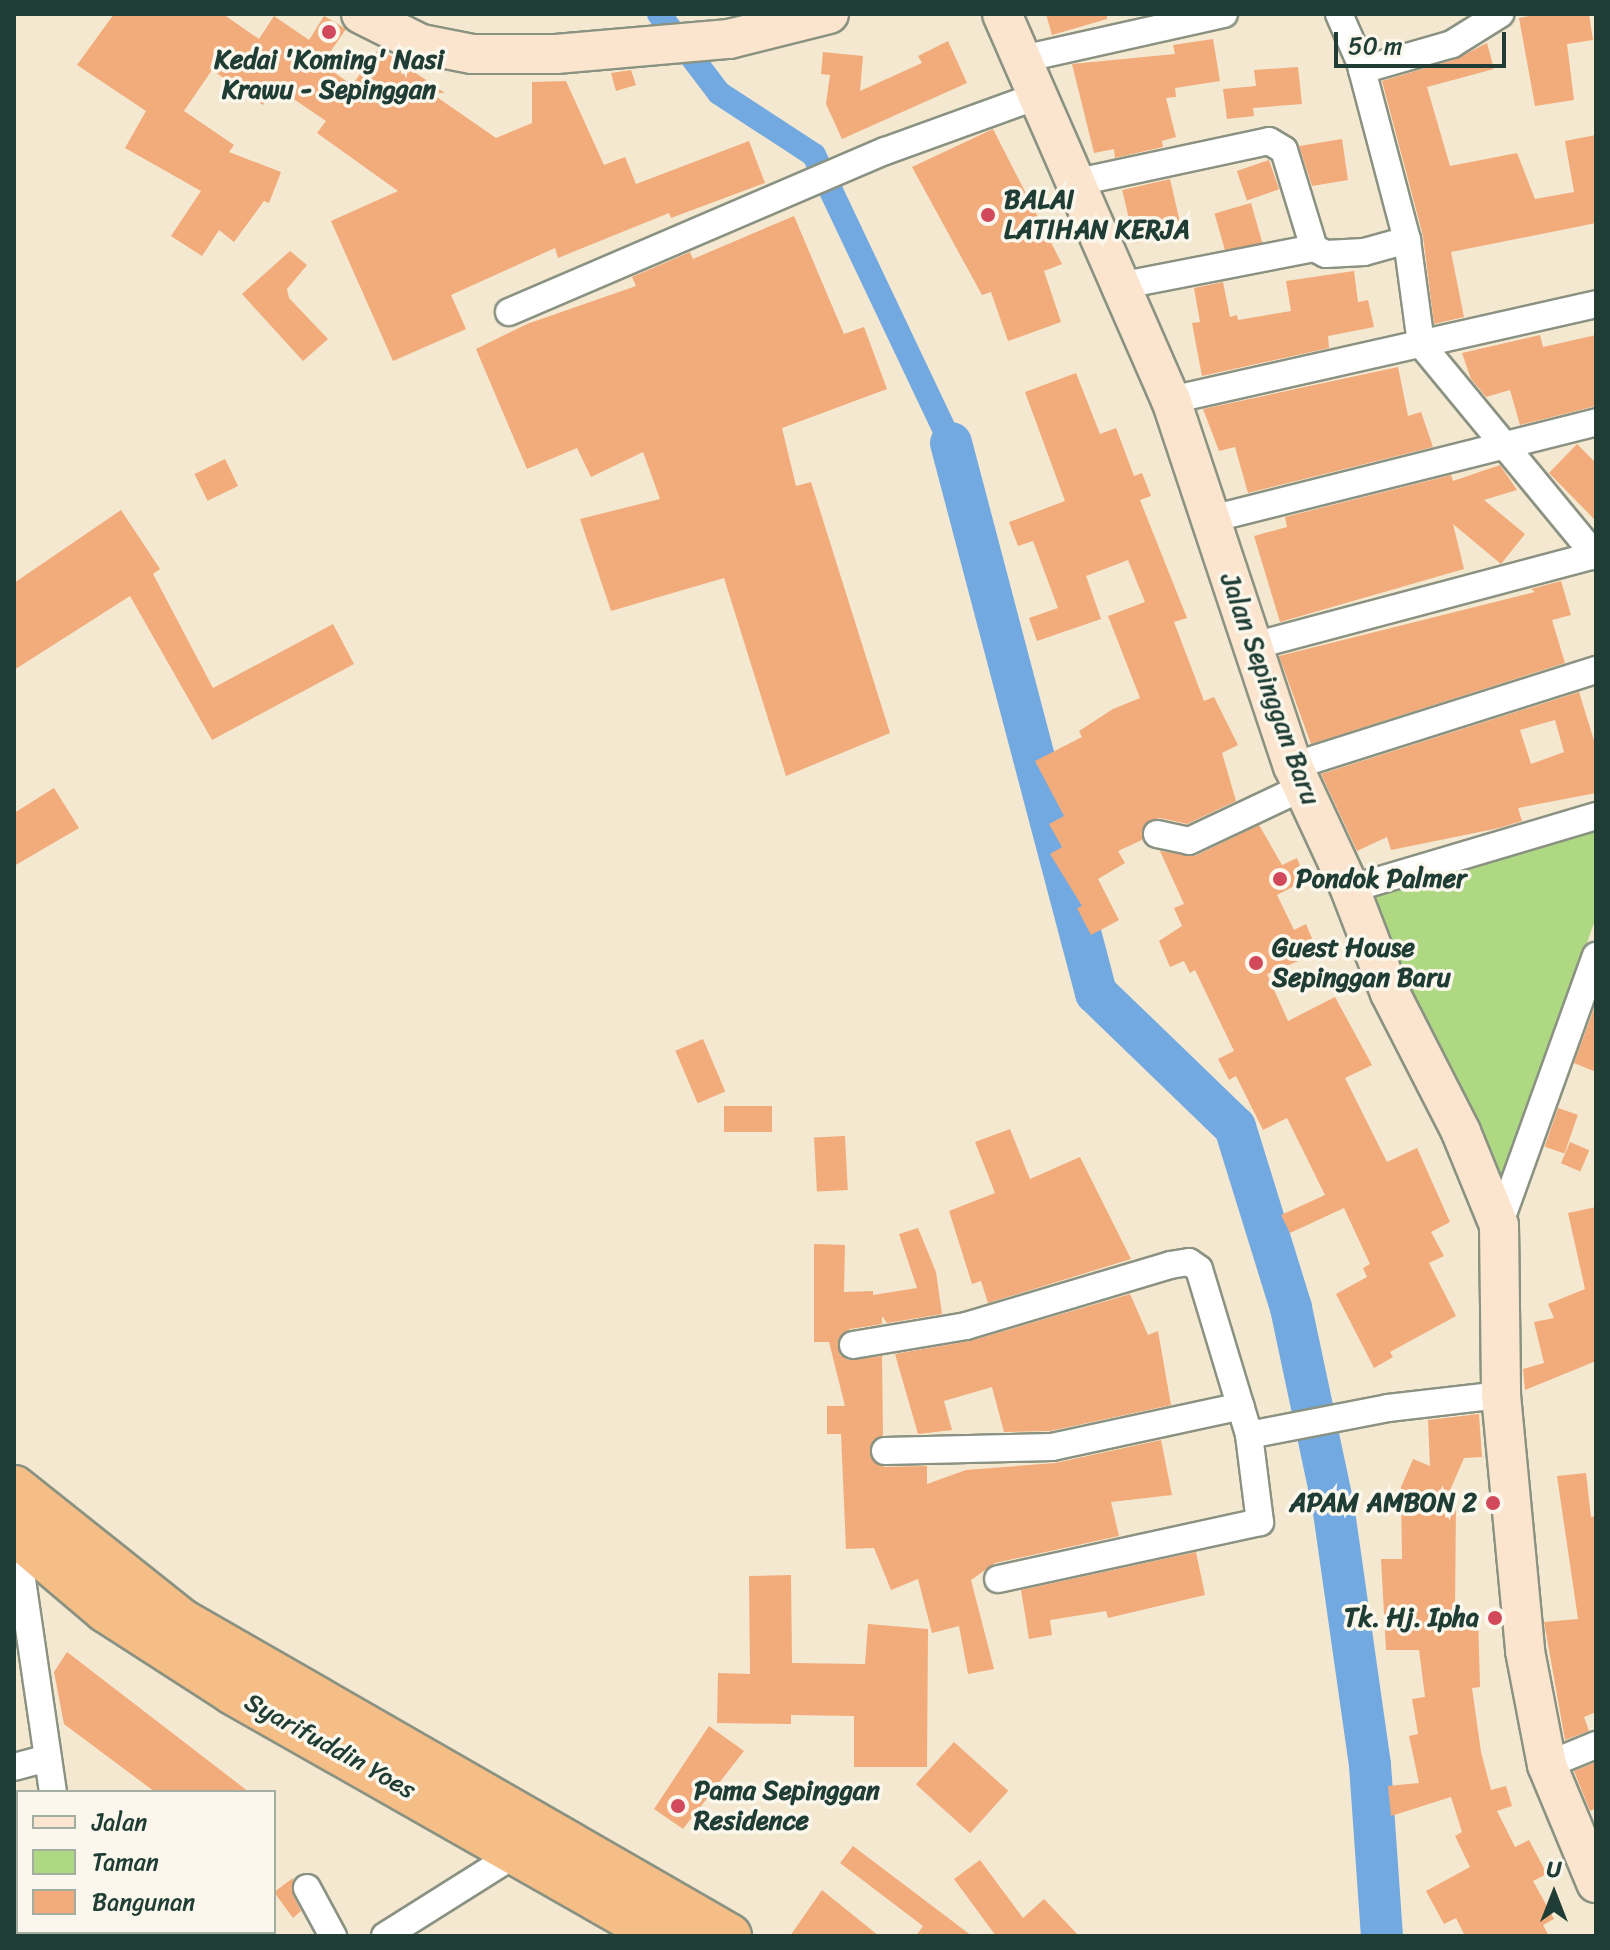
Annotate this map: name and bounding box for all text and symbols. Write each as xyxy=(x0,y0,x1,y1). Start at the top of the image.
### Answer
scale bar xyxy=(1338,16,1510,66)
marker: Kedai 'Koming' Nasi Krawu - Sepinggan xyxy=(320,23,338,41)
text: 50 m xyxy=(1348,25,1403,67)
place label: Kedai 'Koming' Nasi Krawu - Sepinggan xyxy=(214,44,444,106)
place label: BALAI LATIHAN KERJA xyxy=(1004,184,1190,246)
marker: BALAI LATIHAN KERJA xyxy=(979,206,997,224)
street label: Jalan Sepinggan Baru xyxy=(1213,568,1327,810)
place label: Pondok Palmer xyxy=(1296,863,1467,895)
marker: Pondok Palmer xyxy=(1271,870,1289,888)
place label: Guest House Sepinggan Baru xyxy=(1272,932,1451,994)
marker: Guest House Sepinggan Baru xyxy=(1247,954,1265,972)
place label: APAM AMBON 2 xyxy=(1289,1487,1477,1519)
marker: APAM AMBON 2 xyxy=(1484,1494,1502,1512)
place label: Tk. Hj. Ipha xyxy=(1344,1602,1479,1634)
marker: Tk. Hj. Ipha xyxy=(1486,1609,1504,1627)
street label: Syarifuddin Yoes xyxy=(239,1686,421,1806)
place label: Pama Sepinggan Residence xyxy=(694,1775,881,1836)
legend xyxy=(16,1790,276,1934)
marker: Pama Sepinggan Residence xyxy=(669,1797,687,1815)
text: Jalan xyxy=(92,1801,147,1843)
text: Taman xyxy=(92,1841,159,1883)
text: U xyxy=(1547,1850,1561,1889)
north arrow xyxy=(1514,1854,1594,1934)
text: Bangunan xyxy=(92,1881,195,1923)

